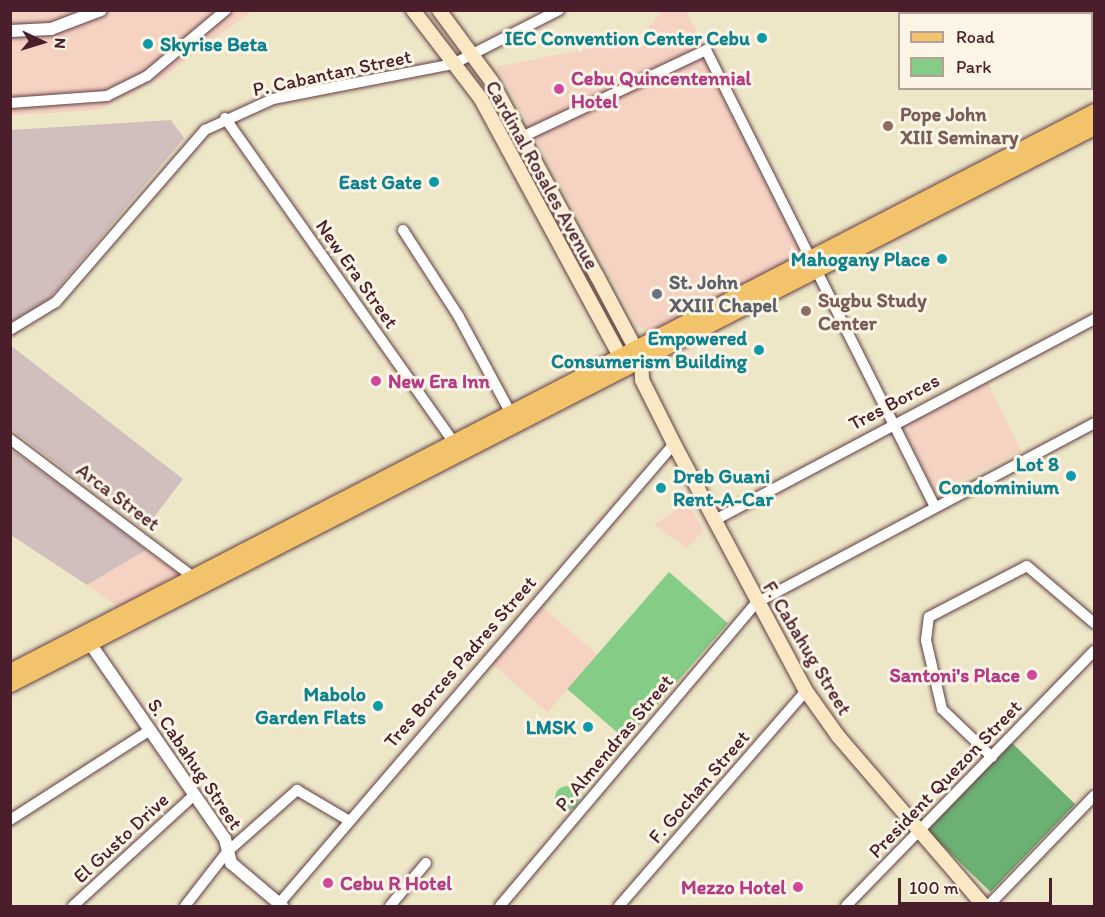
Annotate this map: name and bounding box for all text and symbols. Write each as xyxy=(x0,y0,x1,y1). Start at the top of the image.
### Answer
north arrow xyxy=(12,12,72,72)
legend xyxy=(898,12,1093,90)
place label: IEC Convention Center Cebu xyxy=(505,26,750,50)
text: Road xyxy=(956,26,995,48)
marker: IEC Convention Center Cebu xyxy=(755,31,769,45)
place label: Skyrise Beta xyxy=(160,32,267,56)
text: N xyxy=(51,37,70,49)
marker: Skyrise Beta xyxy=(141,37,155,51)
street label: P. Cabantan Street xyxy=(250,44,414,102)
text: Park xyxy=(956,56,991,78)
place label: Cebu Quincentennial Hotel xyxy=(571,66,751,113)
street label: Cardinal Rosales Avenue xyxy=(480,77,604,273)
marker: Cebu Quincentennial Hotel xyxy=(552,82,566,96)
place label: Pope John XIII Seminary xyxy=(900,102,1018,149)
marker: Pope John XIII Seminary xyxy=(881,119,895,133)
place label: East Gate xyxy=(339,170,422,194)
marker: East Gate xyxy=(427,175,441,189)
street label: New Era Street xyxy=(311,215,403,333)
place label: Mahogany Place xyxy=(791,247,930,271)
marker: Mahogany Place xyxy=(935,252,949,266)
place label: St. John XXIII Chapel xyxy=(669,270,778,317)
marker: St. John XXIII Chapel xyxy=(650,287,664,301)
place label: Sugbu Study Center xyxy=(818,288,926,335)
marker: Sugbu Study Center xyxy=(799,304,813,318)
place label: Empowered Consumerism Building xyxy=(551,326,747,373)
marker: Empowered Consumerism Building xyxy=(752,343,766,357)
street label: Tres Borces xyxy=(845,368,943,436)
place label: New Era Inn xyxy=(388,369,492,393)
marker: New Era Inn xyxy=(369,374,383,388)
place label: Lot 8 Condominium xyxy=(938,452,1059,499)
street label: Arca Street xyxy=(72,458,164,536)
place label: Dreb Guani Rent-A-Car xyxy=(673,464,773,511)
marker: Lot 8 Condominium xyxy=(1064,469,1078,483)
marker: Dreb Guani Rent-A-Car xyxy=(654,481,668,495)
street label: Tres Borces Padres Street xyxy=(379,571,541,753)
street label: F. Cabahug Street xyxy=(758,577,856,719)
place label: Santoni's Place xyxy=(890,663,1020,687)
marker: Santoni's Place xyxy=(1025,668,1039,682)
street label: P. Almendras Street xyxy=(550,670,678,816)
place label: Mabolo Garden Flats xyxy=(255,682,366,729)
street label: S. Cabahug Street xyxy=(142,694,248,834)
street label: President Quezon Street xyxy=(864,695,1026,863)
marker: Mabolo Garden Flats xyxy=(371,699,385,713)
place label: LMSK xyxy=(526,715,576,739)
marker: LMSK xyxy=(581,720,595,734)
street label: F. Gochan Street xyxy=(643,726,755,848)
street label: El Gusto Drive xyxy=(68,788,174,888)
scale bar xyxy=(901,866,1056,904)
place label: Cebu R Hotel xyxy=(340,871,451,895)
place label: Mezzo Hotel xyxy=(681,875,786,899)
marker: Cebu R Hotel xyxy=(321,876,335,890)
text: 100 m xyxy=(909,877,959,899)
marker: Mezzo Hotel xyxy=(791,880,805,894)

